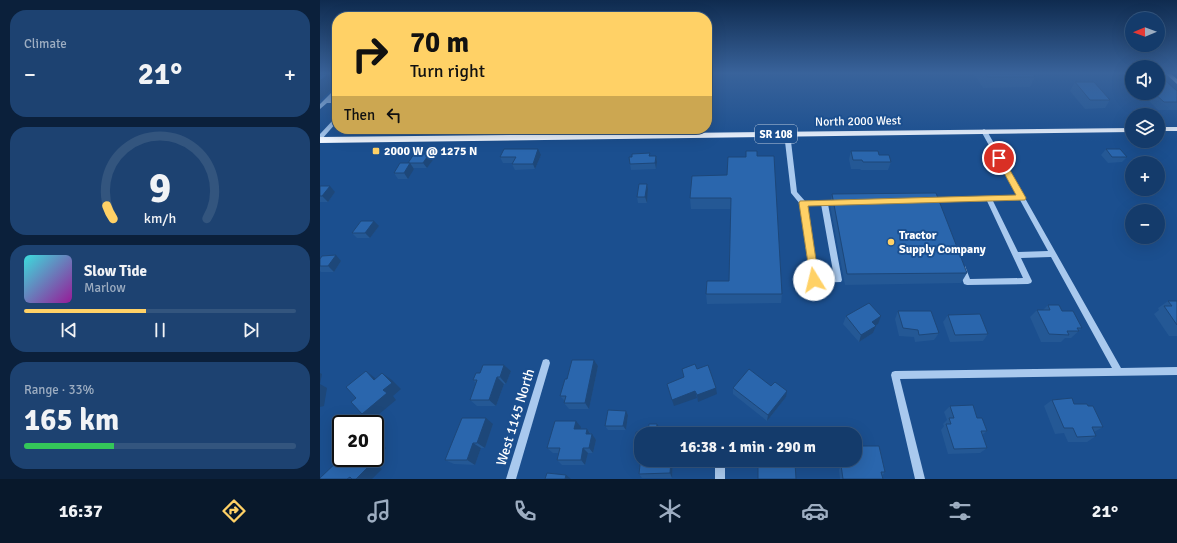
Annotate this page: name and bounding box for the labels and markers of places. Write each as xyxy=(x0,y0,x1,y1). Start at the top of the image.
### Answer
pin xyxy=(982,141,1016,175)
place label: 2000 W @ 1275 N xyxy=(384,144,477,159)
marker: 2000 W @ 1275 N xyxy=(371,146,381,156)
place label: Tractor Supply Company xyxy=(899,228,986,257)
marker: Tractor Supply Company xyxy=(886,237,896,247)

